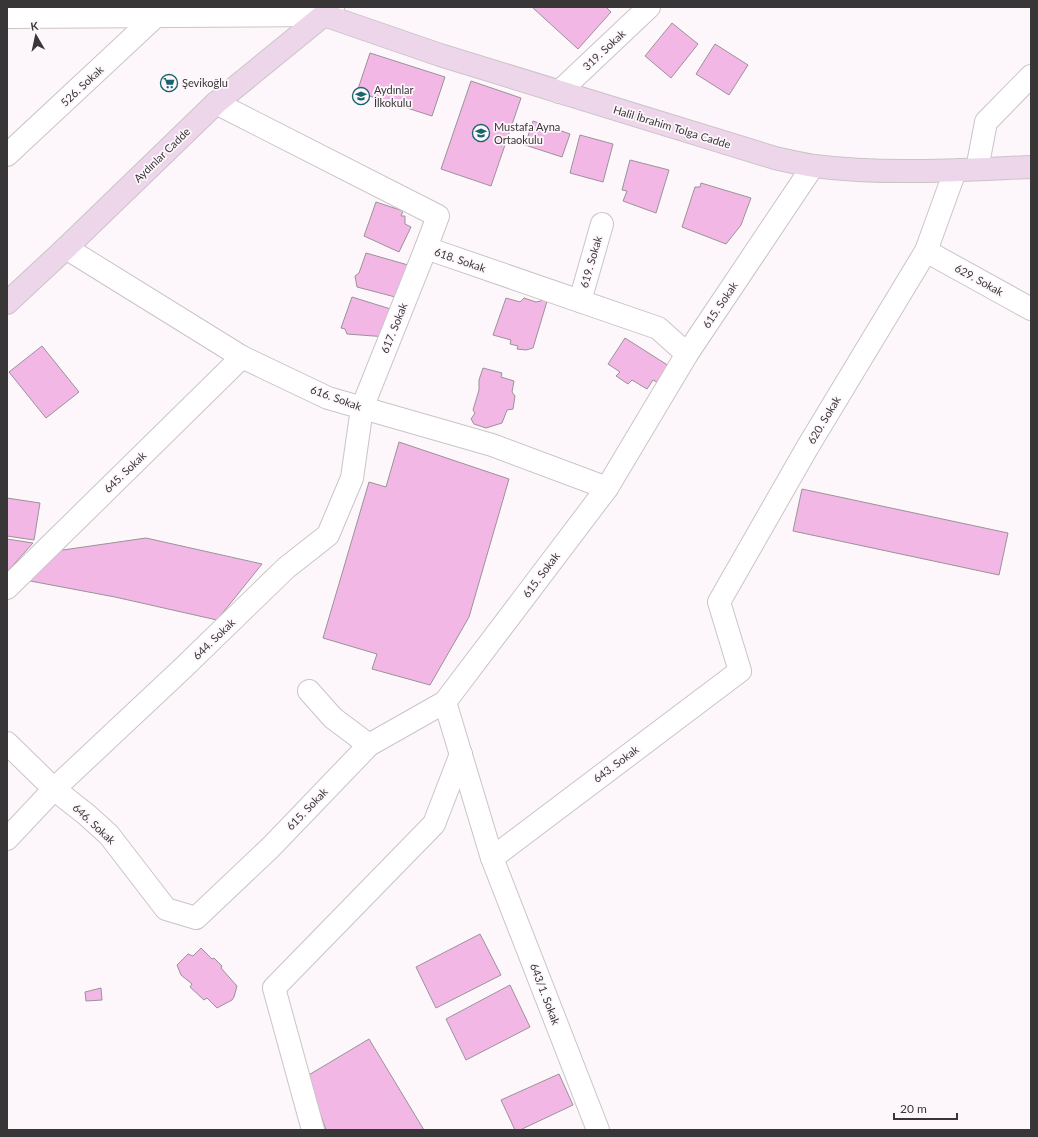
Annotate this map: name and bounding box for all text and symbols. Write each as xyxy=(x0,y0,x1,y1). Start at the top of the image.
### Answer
north arrow xyxy=(16,16,56,56)
text: K xyxy=(30,19,40,33)
street label: 319. Sokak xyxy=(580,26,628,73)
street label: 526. Sokak xyxy=(58,62,106,109)
supermarket icon: Şevikoğlu xyxy=(159,73,179,93)
place label: Şevikoğlu xyxy=(182,76,228,89)
place label: Aydınlar İlkokulu xyxy=(374,83,414,109)
school or university icon: Aydınlar İlkokulu xyxy=(351,86,371,106)
street label: Halil İbrahim Tolga Cadde xyxy=(612,102,733,151)
place label: Mustafa Ayna Ortaokulu xyxy=(494,120,560,146)
school or university icon: Mustafa Ayna Ortaokulu xyxy=(471,123,491,143)
street label: Aydınlar Cadde xyxy=(131,124,193,185)
street label: 619. Sokak xyxy=(577,234,604,289)
street label: 618. Sokak xyxy=(433,245,488,274)
street label: 629. Sokak xyxy=(953,261,1006,298)
street label: 615. Sokak xyxy=(699,279,740,330)
street label: 617. Sokak xyxy=(378,300,410,355)
street label: 616. Sokak xyxy=(309,382,364,413)
street label: 620. Sokak xyxy=(804,393,843,446)
street label: 645. Sokak xyxy=(101,448,149,495)
street label: 615. Sokak xyxy=(519,549,562,600)
street label: 644. Sokak xyxy=(190,615,238,662)
street label: 643. Sokak xyxy=(590,742,641,785)
street label: 615. Sokak xyxy=(283,785,330,832)
street label: 646. Sokak xyxy=(70,801,119,847)
street label: 643/1. Sokak xyxy=(528,961,563,1027)
scale bar xyxy=(894,1095,957,1121)
text: 20 m xyxy=(900,1101,927,1116)

